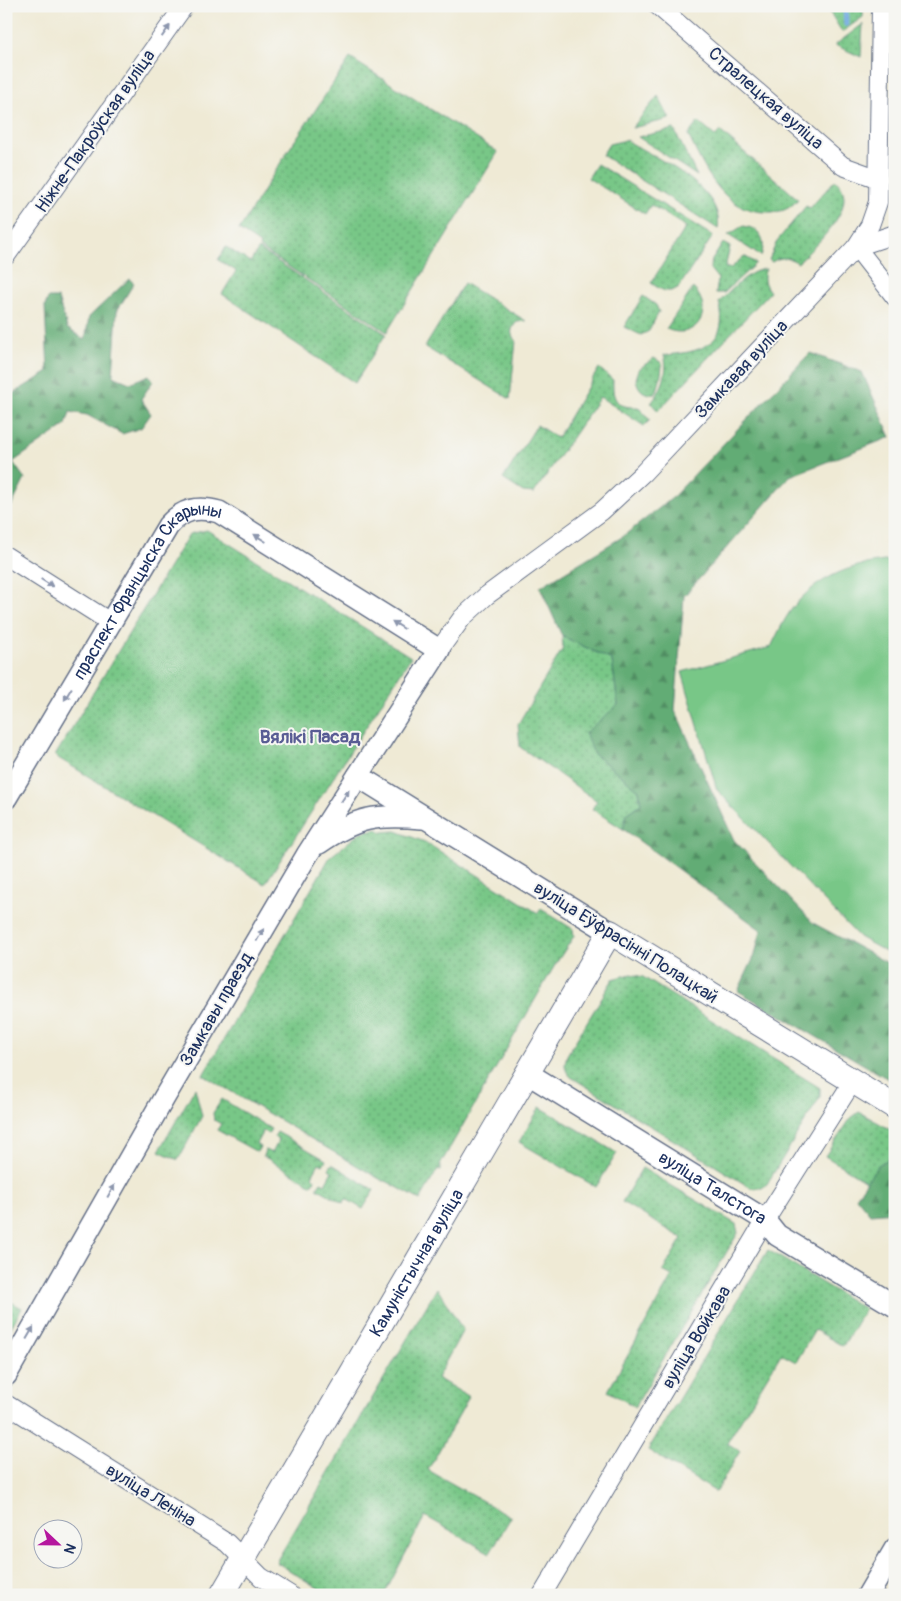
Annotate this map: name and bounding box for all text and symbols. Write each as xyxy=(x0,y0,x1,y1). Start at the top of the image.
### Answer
one-way arrow xyxy=(161,24,171,38)
street label: Стралецкая вуліца xyxy=(703,42,828,155)
street label: Ніжне-Пакроўская вуліца xyxy=(30,45,160,217)
street label: Замкавая вуліца xyxy=(690,315,793,424)
street label: праспект Францыска Скарыны xyxy=(68,498,224,684)
one-way arrow xyxy=(254,533,267,543)
one-way arrow xyxy=(41,578,54,587)
one-way arrow xyxy=(391,620,404,629)
one-way arrow xyxy=(63,688,72,701)
district label: Вялікі Пасад xyxy=(260,725,361,749)
one-way arrow xyxy=(340,790,349,803)
street label: вуліца Еўфрасінні Полацкай xyxy=(529,876,722,1009)
one-way arrow xyxy=(255,928,264,942)
street label: Замкавы праезд xyxy=(175,948,258,1070)
street label: вуліца Талстога xyxy=(654,1146,770,1230)
one-way arrow xyxy=(106,1185,115,1198)
street label: Камуністычная вуліца xyxy=(365,1185,469,1341)
street label: вуліца Войкава xyxy=(657,1282,736,1393)
one-way arrow xyxy=(26,1326,35,1339)
street label: вуліца Леніна xyxy=(101,1459,200,1532)
north arrow xyxy=(32,1518,82,1568)
text: N xyxy=(60,1541,79,1556)

